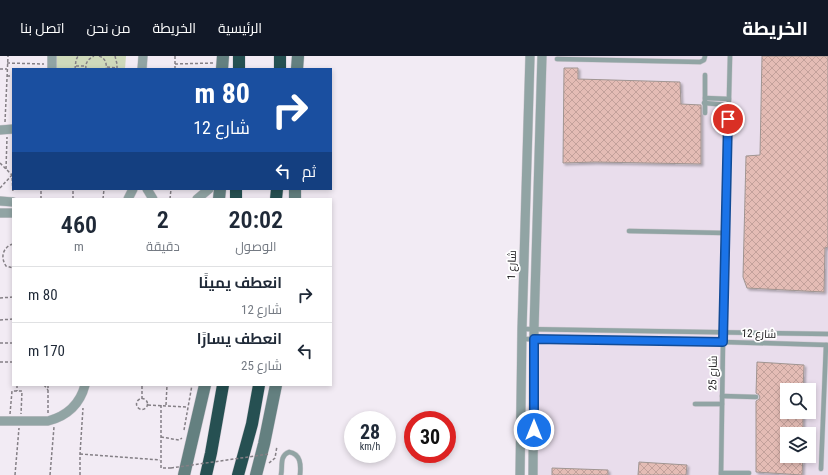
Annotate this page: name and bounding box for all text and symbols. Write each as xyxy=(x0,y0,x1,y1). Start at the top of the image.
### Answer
text: الخريطة xyxy=(742,17,808,40)
text: اتصل بنا xyxy=(20,20,64,36)
text: من نحن xyxy=(86,20,130,36)
text: الخريطة xyxy=(152,20,196,36)
text: الرئيسية xyxy=(218,20,262,36)
text: 80 m xyxy=(194,77,250,110)
icon: right xyxy=(264,84,316,136)
pin xyxy=(711,102,745,136)
icon: arrive xyxy=(717,108,739,130)
text: شارع 12 xyxy=(193,117,250,138)
icon: left xyxy=(272,160,294,182)
text: ثم xyxy=(302,163,316,181)
text: 2 xyxy=(157,206,169,234)
text: 20:02 xyxy=(229,206,283,234)
text: 460 xyxy=(61,211,97,239)
text: m xyxy=(74,239,84,254)
text: دقيقة xyxy=(146,239,180,254)
text: الوصول xyxy=(235,239,277,254)
street label: شارع 1 xyxy=(505,250,520,280)
text: انعطف يمينًا xyxy=(199,274,282,292)
icon: right xyxy=(294,284,316,306)
text: 80 m xyxy=(28,286,58,304)
text: شارع 12 xyxy=(241,302,282,317)
street label: شارع 12 xyxy=(741,327,777,342)
text: انعطف يسارًا xyxy=(197,330,282,348)
icon: left xyxy=(294,340,316,362)
text: 170 m xyxy=(28,342,65,360)
street label: شارع 25 xyxy=(706,356,721,390)
text: شارع 25 xyxy=(241,358,282,373)
map controls xyxy=(780,383,816,463)
button: search xyxy=(780,383,816,419)
position arrow xyxy=(513,409,555,451)
speed limit sign: 30 xyxy=(404,411,456,463)
text: 28 xyxy=(360,420,380,444)
button: layers xyxy=(780,427,816,463)
text: km/h xyxy=(360,441,380,452)

